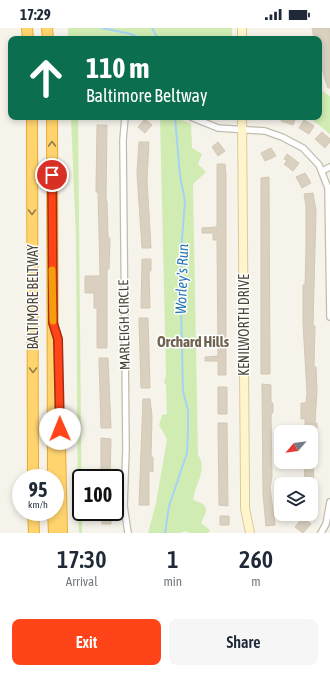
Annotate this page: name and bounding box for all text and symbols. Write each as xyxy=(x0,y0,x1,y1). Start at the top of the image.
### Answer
text: 17:29 xyxy=(20,6,51,23)
icon: ahead xyxy=(20,52,72,104)
text: 110 m xyxy=(86,52,149,84)
text: Baltimore Beltway xyxy=(86,85,207,106)
one-way arrow xyxy=(48,141,56,147)
pin xyxy=(35,158,69,192)
icon: arrive xyxy=(41,164,63,186)
one-way arrow xyxy=(28,209,36,215)
street label: BALTIMORE BELTWAY xyxy=(25,244,41,349)
water label: Worley's Run xyxy=(172,244,191,314)
street label: KENILWORTH DRIVE xyxy=(236,274,252,376)
street label: MARLEIGH CIRCLE xyxy=(115,280,133,370)
district label: Orchard Hills xyxy=(157,333,230,350)
one-way arrow xyxy=(29,367,37,373)
position arrow xyxy=(39,408,81,450)
north arrow xyxy=(274,425,318,469)
map controls xyxy=(274,425,318,521)
speed limit sign: 100 xyxy=(72,469,124,521)
button: layers xyxy=(274,477,318,521)
text: 95 xyxy=(29,478,47,501)
text: km/h xyxy=(28,499,48,510)
text: 17:30 xyxy=(57,546,106,573)
text: 1 xyxy=(167,546,178,573)
text: 260 xyxy=(239,546,273,573)
text: Arrival xyxy=(66,574,98,589)
text: min xyxy=(163,574,182,589)
text: m xyxy=(251,574,261,589)
button: Exit xyxy=(12,619,161,665)
button: Share xyxy=(169,619,318,665)

